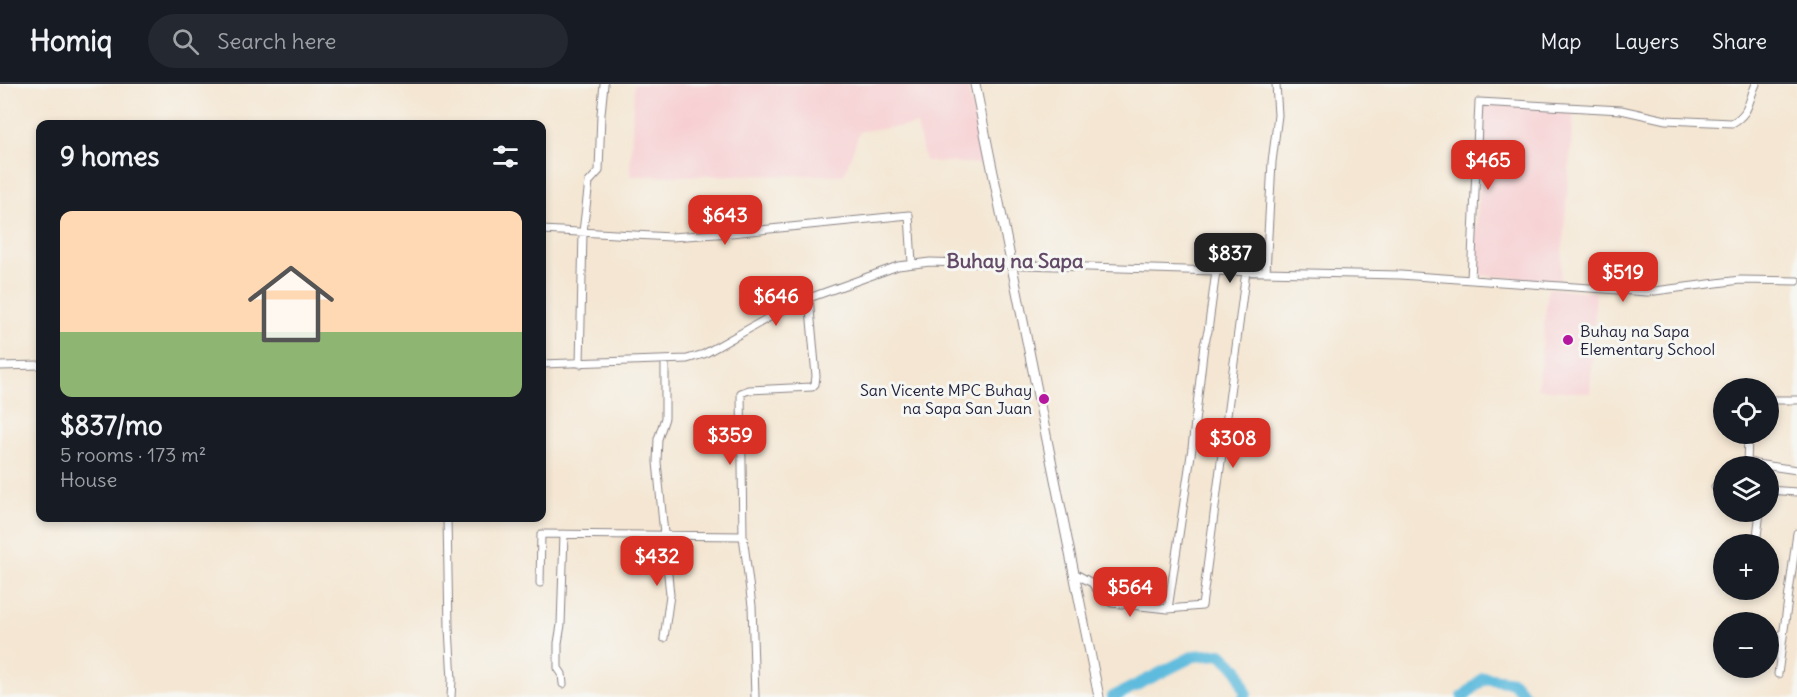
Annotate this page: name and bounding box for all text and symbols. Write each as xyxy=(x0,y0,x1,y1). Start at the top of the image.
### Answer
search box xyxy=(148,14,568,68)
text: Homiq xyxy=(30,23,112,59)
icon: search xyxy=(169,25,202,58)
text: Search here xyxy=(217,27,336,55)
text: Map xyxy=(1541,28,1581,55)
text: Layers xyxy=(1614,28,1679,55)
text: Share xyxy=(1712,28,1767,55)
text: 9 homes xyxy=(60,140,159,173)
icon: filters xyxy=(489,140,522,173)
pin: $465 xyxy=(1452,140,1524,191)
text: $465 xyxy=(1465,147,1511,172)
pin: $643 xyxy=(689,195,761,246)
text: $643 xyxy=(702,202,748,227)
pin: $837 xyxy=(1194,233,1266,284)
text: $837 xyxy=(1208,240,1252,265)
district label: Buhay na Sapa xyxy=(947,248,1084,273)
icon: home xyxy=(237,250,345,358)
pin: $519 xyxy=(1587,252,1659,303)
text: $519 xyxy=(1602,259,1644,284)
pin: $646 xyxy=(740,276,812,327)
text: $646 xyxy=(753,283,799,308)
place label: Buhay na Sapa Elementary School xyxy=(1580,321,1715,359)
marker: Buhay na Sapa Elementary School xyxy=(1561,333,1575,347)
map controls xyxy=(1713,378,1779,678)
button: locate xyxy=(1713,378,1779,444)
place label: San Vicente MPC Buhay na Sapa San Juan xyxy=(860,380,1032,418)
marker: San Vicente MPC Buhay na Sapa San Juan xyxy=(1037,392,1051,406)
text: $837/mo xyxy=(60,409,163,442)
pin: $359 xyxy=(694,415,766,466)
pin: $308 xyxy=(1197,418,1269,469)
text: $359 xyxy=(707,422,753,447)
text: $308 xyxy=(1209,425,1257,450)
text: 5 rooms · 173 m² xyxy=(60,442,206,467)
button: layers xyxy=(1713,456,1779,522)
text: House xyxy=(60,467,117,492)
button: + xyxy=(1713,534,1779,600)
pin: $432 xyxy=(621,536,693,587)
text: $432 xyxy=(635,543,679,568)
pin: $564 xyxy=(1094,567,1166,618)
text: $564 xyxy=(1107,574,1153,599)
button: − xyxy=(1713,612,1779,678)

